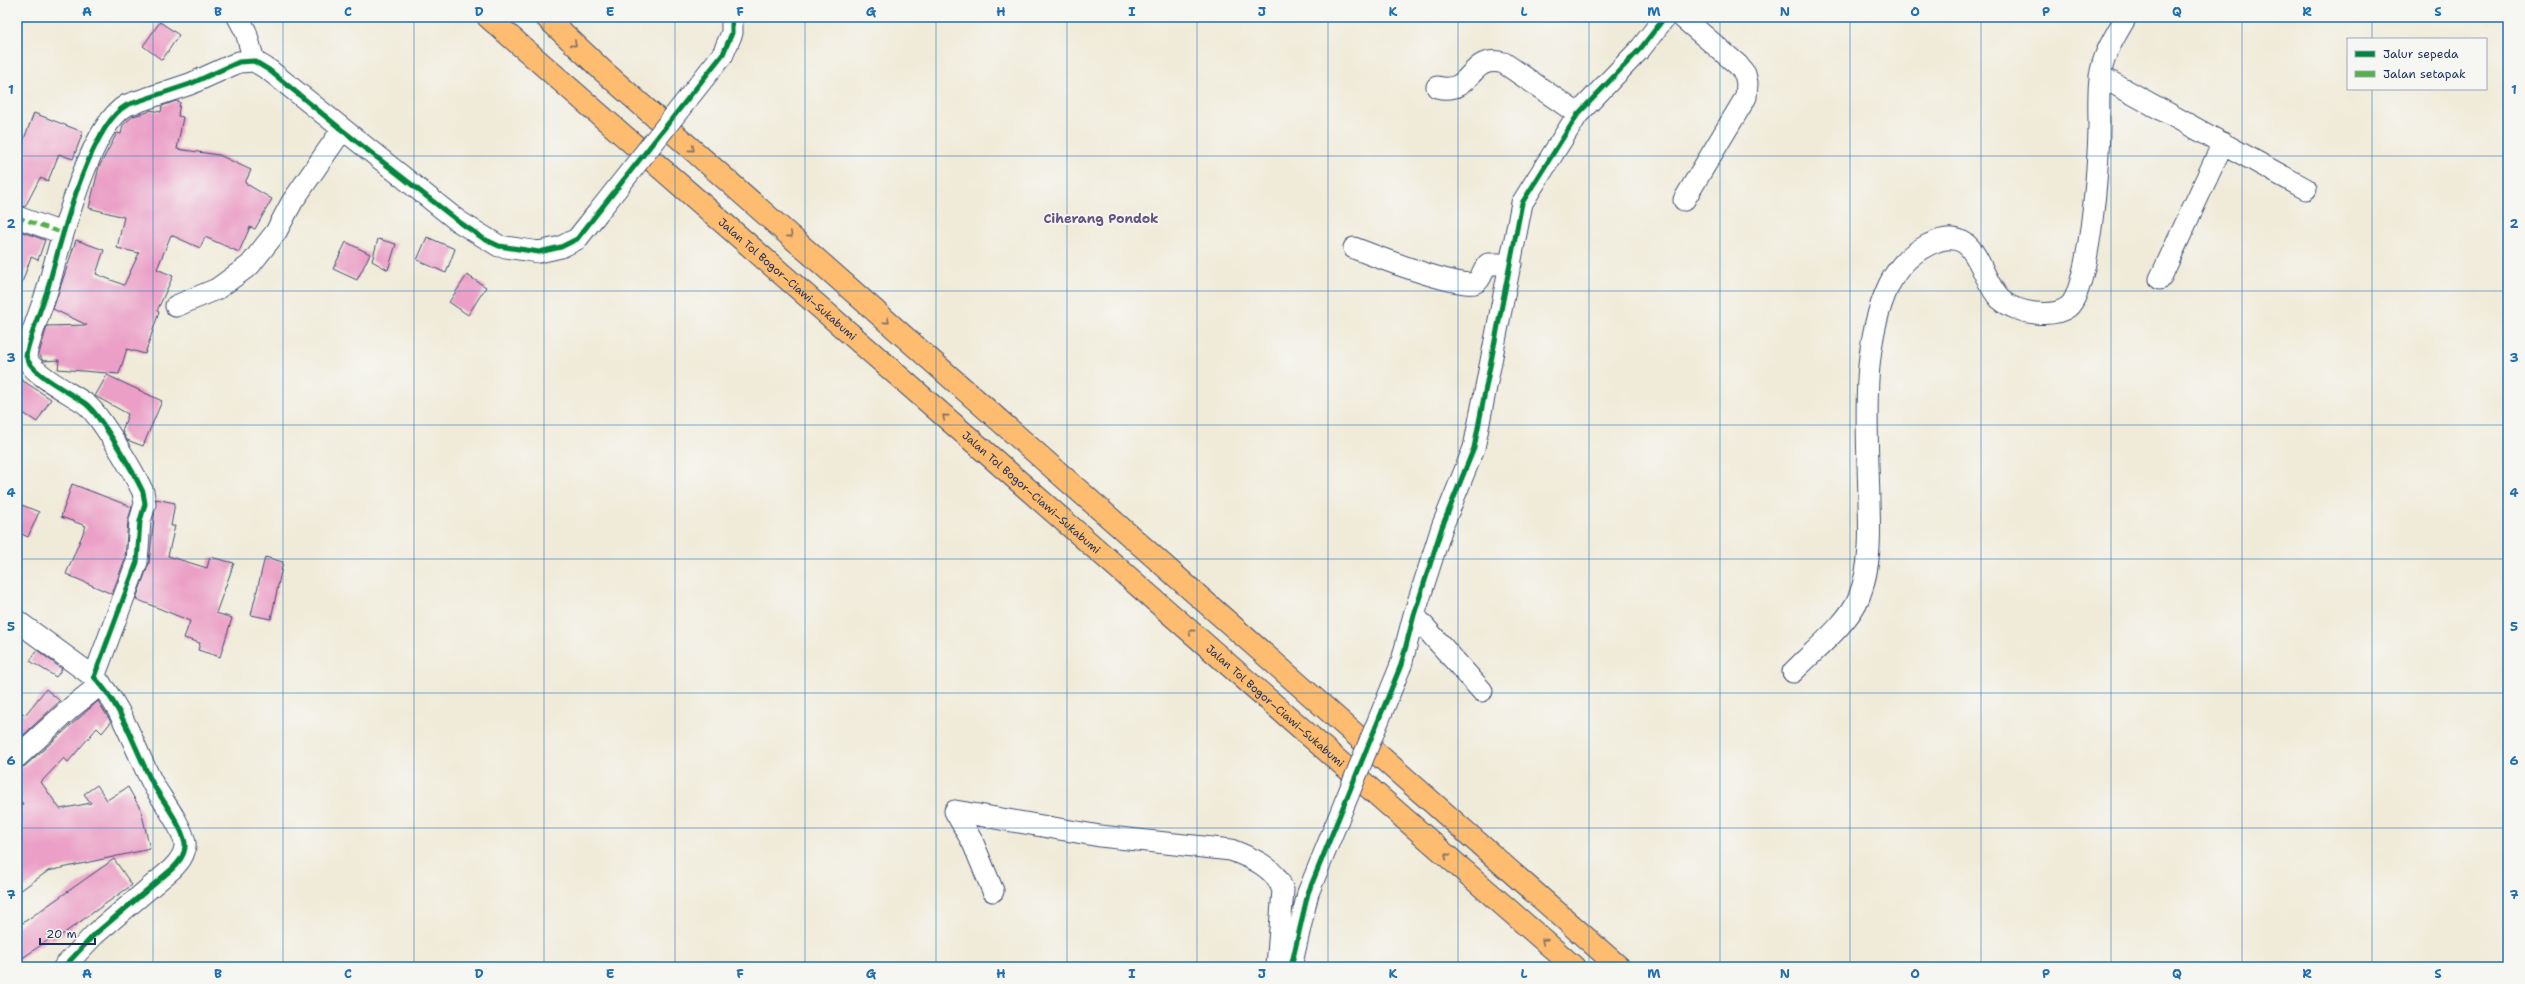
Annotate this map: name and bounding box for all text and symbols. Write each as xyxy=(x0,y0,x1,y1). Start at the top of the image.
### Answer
text: A xyxy=(82,3,92,20)
text: B xyxy=(214,3,222,20)
text: C xyxy=(344,3,352,20)
text: D xyxy=(474,3,484,20)
text: E xyxy=(606,3,615,20)
text: F xyxy=(736,3,744,20)
text: G xyxy=(866,3,877,20)
text: H xyxy=(996,3,1006,20)
text: I xyxy=(1128,3,1136,20)
text: J xyxy=(1258,3,1266,20)
text: K xyxy=(1389,3,1398,20)
text: L xyxy=(1520,3,1528,20)
text: M xyxy=(1647,3,1661,20)
text: N xyxy=(1780,3,1790,20)
text: O xyxy=(1910,3,1920,20)
text: P xyxy=(2042,3,2050,20)
text: Q xyxy=(2172,3,2182,20)
text: R xyxy=(2302,3,2312,20)
text: S xyxy=(2434,3,2442,20)
legend xyxy=(2347,38,2487,90)
one-way arrow xyxy=(569,39,577,46)
text: Jalur sepeda xyxy=(2383,46,2459,62)
text: Jalan setapak xyxy=(2383,66,2466,82)
text: 1 xyxy=(8,81,14,98)
text: 1 xyxy=(2511,81,2517,98)
one-way arrow xyxy=(687,144,695,152)
district label: Ciherang Pondok xyxy=(1043,210,1159,227)
text: 2 xyxy=(6,215,16,232)
street label: Jalan Tol Bogor–Ciawi–Sukabumi xyxy=(715,215,860,344)
text: 2 xyxy=(2509,215,2519,232)
one-way arrow xyxy=(785,230,792,237)
one-way arrow xyxy=(882,316,890,324)
text: 3 xyxy=(6,349,16,366)
text: 3 xyxy=(2509,349,2519,366)
one-way arrow xyxy=(943,415,950,422)
street label: Jalan Tol Bogor–Ciawi–Sukabumi xyxy=(959,428,1104,557)
text: 4 xyxy=(6,484,16,501)
text: 4 xyxy=(2509,484,2519,501)
text: 5 xyxy=(7,618,15,635)
text: 5 xyxy=(2510,618,2518,635)
one-way arrow xyxy=(1188,630,1195,637)
street label: Jalan Tol Bogor–Ciawi–Sukabumi xyxy=(1203,641,1347,771)
text: 6 xyxy=(6,752,16,769)
text: 6 xyxy=(2509,752,2519,769)
one-way arrow xyxy=(1444,853,1451,860)
text: 7 xyxy=(6,886,16,903)
text: 7 xyxy=(2509,886,2519,903)
scale bar xyxy=(40,920,95,946)
text: 20 m xyxy=(46,926,77,942)
one-way arrow xyxy=(1542,939,1549,946)
text: A xyxy=(82,965,92,982)
text: B xyxy=(214,965,222,982)
text: C xyxy=(344,965,352,982)
text: D xyxy=(474,965,484,982)
text: E xyxy=(606,965,615,982)
text: F xyxy=(736,965,744,982)
text: G xyxy=(866,965,877,982)
text: H xyxy=(996,965,1006,982)
text: I xyxy=(1128,965,1136,982)
text: J xyxy=(1258,965,1266,982)
text: K xyxy=(1389,965,1398,982)
text: L xyxy=(1520,965,1528,982)
text: M xyxy=(1647,965,1661,982)
text: N xyxy=(1780,965,1790,982)
text: O xyxy=(1910,965,1920,982)
text: P xyxy=(2042,965,2050,982)
text: Q xyxy=(2172,965,2182,982)
text: R xyxy=(2302,965,2312,982)
text: S xyxy=(2434,965,2442,982)

